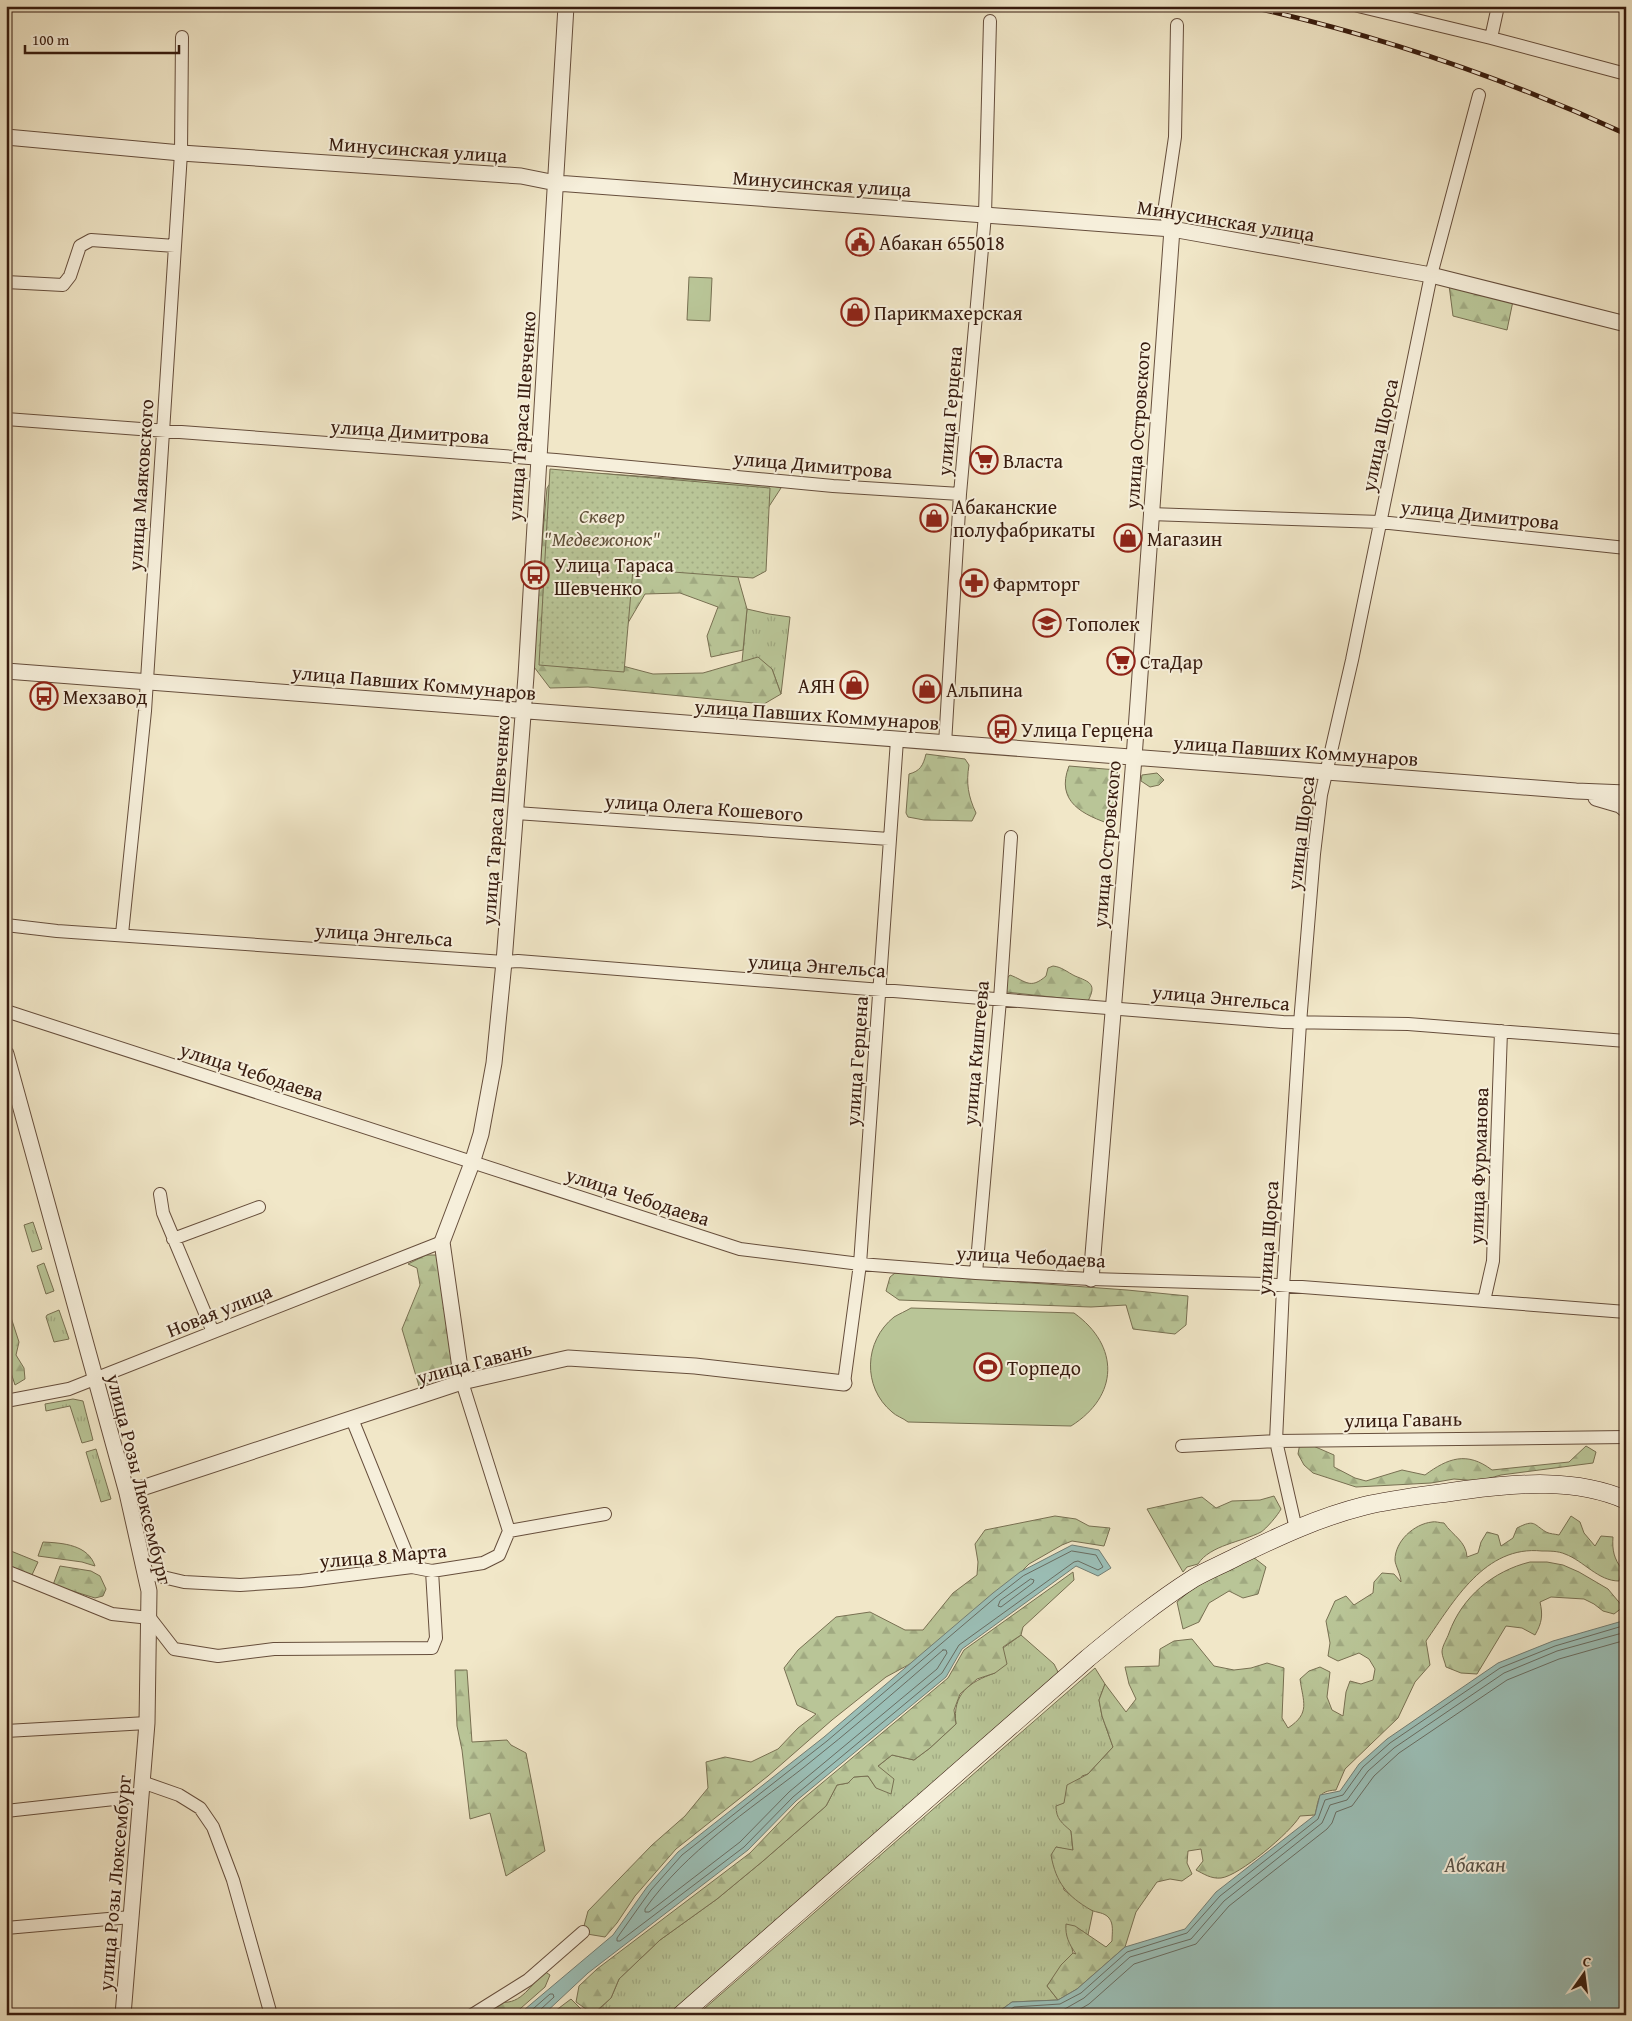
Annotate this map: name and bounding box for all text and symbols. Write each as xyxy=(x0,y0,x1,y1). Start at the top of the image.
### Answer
scale bar xyxy=(25,22,179,54)
text: 100 m xyxy=(32,29,70,50)
street label: Минусинская улица xyxy=(328,128,509,170)
street label: Минусинская улица xyxy=(732,162,913,204)
street label: Минусинская улица xyxy=(1135,192,1317,248)
public building icon: Абакан 655018 xyxy=(845,227,875,257)
place label: Абакан 655018 xyxy=(879,228,1005,257)
shop icon: Парикмахерская xyxy=(840,297,870,327)
place label: Парикмахерская xyxy=(874,298,1023,327)
street label: улица Тараса Шевченко xyxy=(499,310,543,523)
street label: улица Островского xyxy=(1117,340,1157,511)
street label: улица Герцена xyxy=(929,344,969,478)
street label: улица Щорса xyxy=(1353,375,1405,495)
street label: улица Маяковского xyxy=(119,398,160,573)
street label: улица Димитрова xyxy=(329,411,491,451)
street label: улица Димитрова xyxy=(731,443,894,485)
supermarket icon: Власта xyxy=(969,445,999,475)
place label: Власта xyxy=(1003,446,1063,475)
street label: улица Димитрова xyxy=(1398,491,1561,537)
place label: Абаканские полуфабрикаты xyxy=(953,492,1095,544)
park label: Сквер "Медвежонок" xyxy=(544,501,660,553)
shop icon: Абаканские полуфабрикаты xyxy=(919,503,949,533)
shop icon: Магазин xyxy=(1113,523,1143,553)
place label: Магазин xyxy=(1147,524,1223,553)
place label: Улица Тараса Шевченко xyxy=(554,550,674,602)
bus stop icon: Улица Тараса Шевченко xyxy=(520,560,550,590)
pharmacy icon: Фармторг xyxy=(959,568,989,598)
place label: Фармторг xyxy=(993,569,1080,598)
school or university icon: Тополек xyxy=(1032,608,1062,638)
place label: Тополек xyxy=(1066,609,1140,638)
supermarket icon: СтаДар xyxy=(1106,646,1136,676)
place label: СтаДар xyxy=(1140,647,1203,676)
street label: улица Павших Коммунаров xyxy=(290,657,537,707)
shop icon: АЯН xyxy=(839,670,869,700)
place label: АЯН xyxy=(798,671,835,700)
shop icon: Альпина xyxy=(912,674,942,704)
place label: Альпина xyxy=(946,675,1023,704)
bus stop icon: Мехзавод xyxy=(29,681,59,711)
place label: Мехзавод xyxy=(63,682,147,711)
street label: улица Павших Коммунаров xyxy=(693,691,940,737)
street label: улица Тараса Шевченко xyxy=(473,714,517,927)
bus stop icon: Улица Герцена xyxy=(987,714,1017,744)
place label: Улица Герцена xyxy=(1021,715,1154,744)
street label: улица Павших Коммунаров xyxy=(1172,727,1419,773)
street label: улица Островского xyxy=(1084,759,1128,930)
street label: улица Щорса xyxy=(1278,774,1321,893)
street label: улица Олега Кошевого xyxy=(603,786,804,828)
street label: улица Энгельса xyxy=(313,915,454,953)
street label: улица Энгельса xyxy=(746,946,887,984)
street label: улица Энгельса xyxy=(1150,976,1292,1018)
street label: улица Киштеева xyxy=(954,979,996,1128)
street label: улица Герцена xyxy=(837,995,875,1128)
street label: улица Чебодаева xyxy=(175,1034,328,1108)
street label: улица Фурманова xyxy=(1461,1086,1495,1246)
street label: улица Чебодаева xyxy=(561,1159,714,1233)
street label: улица Щорса xyxy=(1248,1179,1285,1297)
street label: улица Чебодаева xyxy=(955,1238,1107,1274)
street label: Новая улица xyxy=(162,1276,276,1344)
street label: улица Гавань xyxy=(412,1333,535,1392)
sports icon: Торпедо xyxy=(973,1352,1003,1382)
place label: Торпедо xyxy=(1007,1353,1081,1382)
street label: улица Розы Люксембург xyxy=(100,1370,180,1588)
street label: улица Гавань xyxy=(1343,1403,1462,1435)
street label: улица 8 Марта xyxy=(317,1535,448,1575)
street label: улица Розы Люксембург xyxy=(90,1773,138,1993)
water label: Абакан xyxy=(1443,1849,1506,1880)
north arrow xyxy=(1560,1948,1610,1998)
text: С xyxy=(1581,1951,1593,1972)

